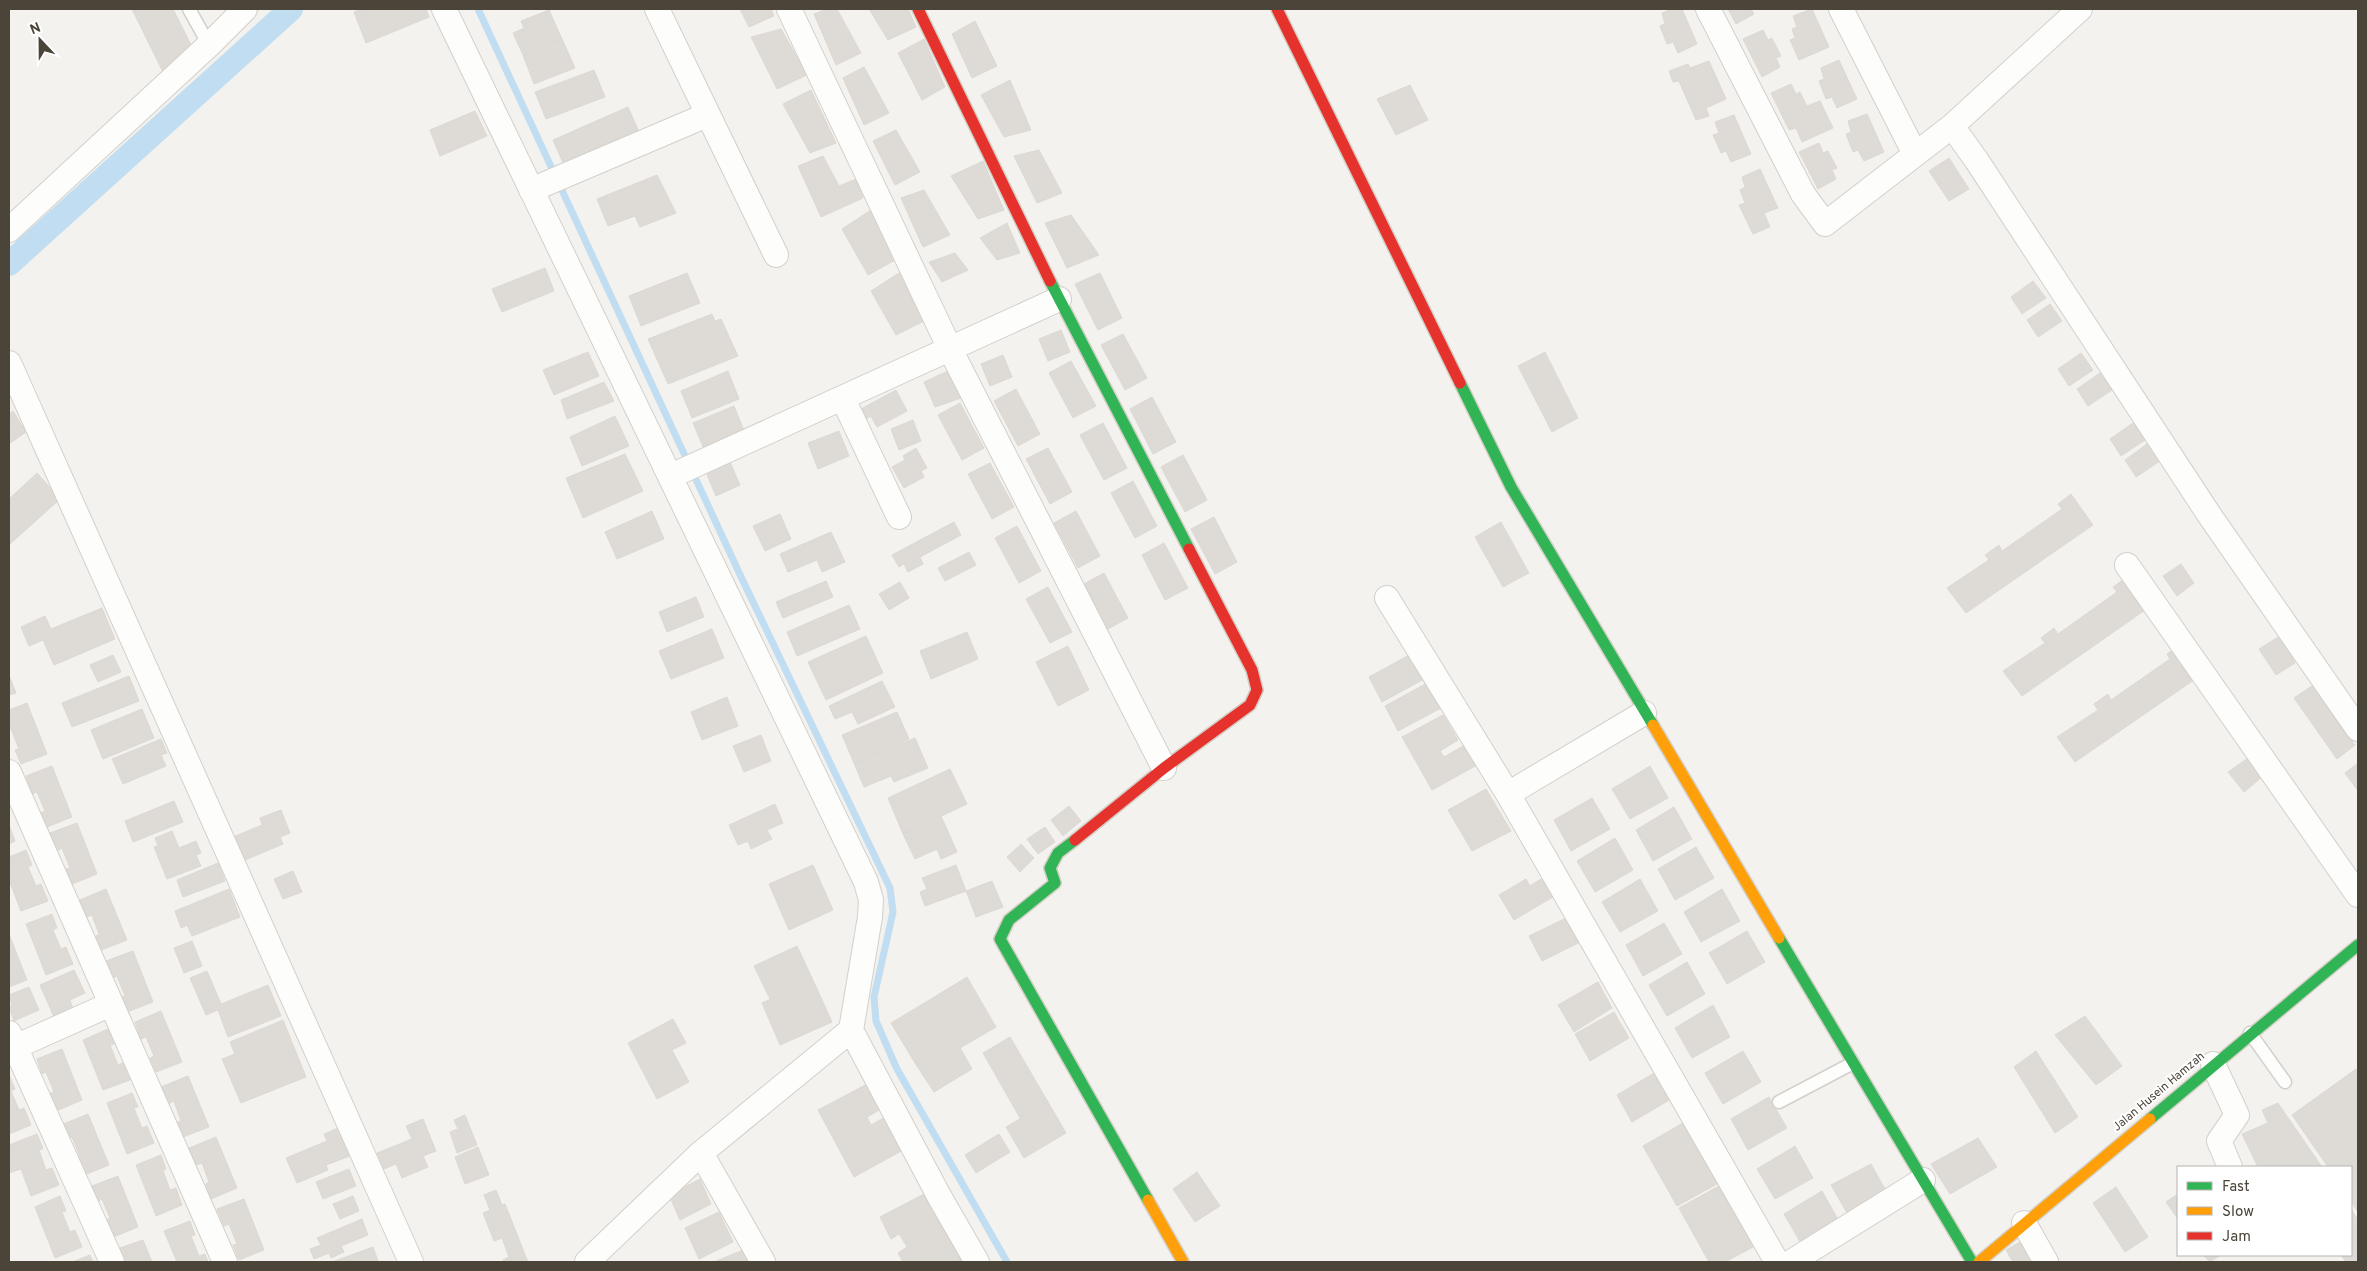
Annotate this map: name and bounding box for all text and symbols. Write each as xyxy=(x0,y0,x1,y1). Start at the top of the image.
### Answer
north arrow xyxy=(15,15,65,65)
text: N xyxy=(28,20,44,39)
street label: Jalan Husein Hamzah xyxy=(2110,1049,2208,1135)
legend xyxy=(2177,1166,2352,1256)
text: Fast xyxy=(2222,1178,2250,1197)
text: Slow xyxy=(2222,1203,2254,1222)
text: Jam xyxy=(2222,1228,2251,1247)

